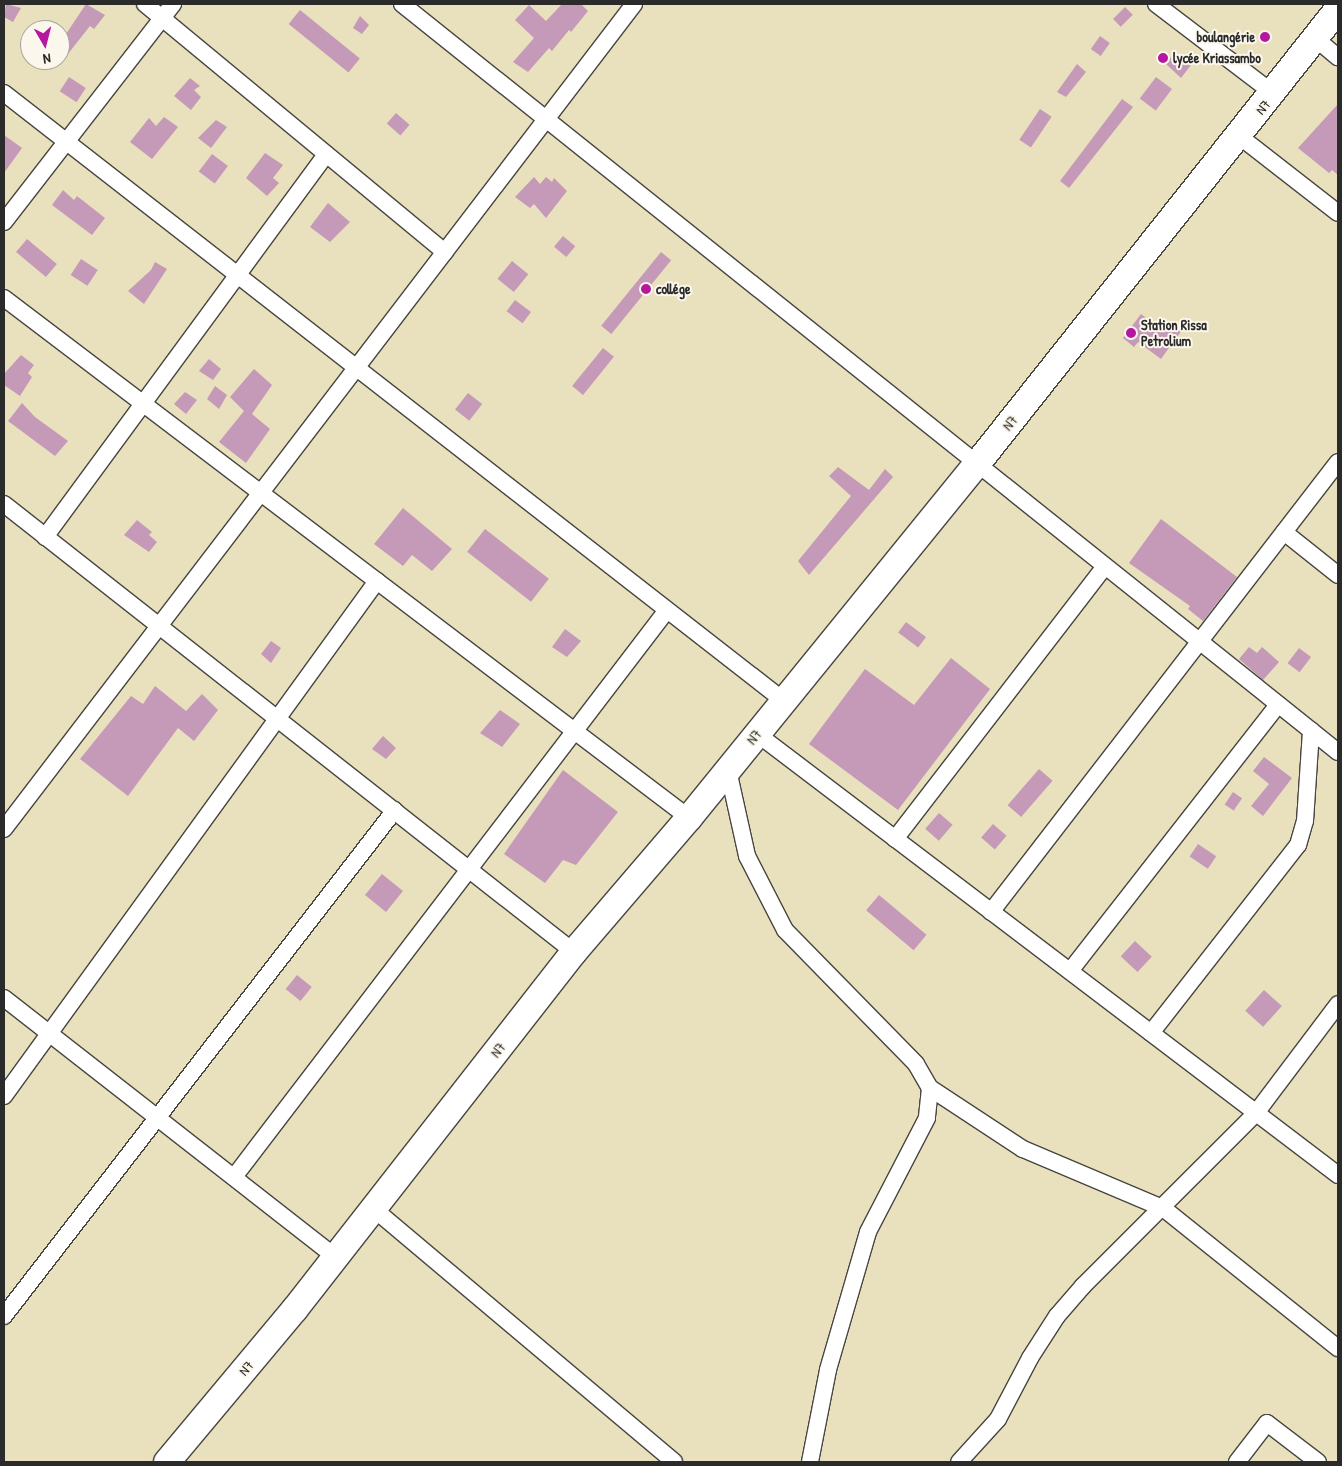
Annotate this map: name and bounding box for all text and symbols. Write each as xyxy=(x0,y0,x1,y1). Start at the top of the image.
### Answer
north arrow xyxy=(20,20,70,70)
place label: boulangérie xyxy=(1197,29,1255,45)
marker: boulangérie xyxy=(1259,31,1271,43)
text: N xyxy=(42,49,52,69)
place label: lycée Kriassambo xyxy=(1173,50,1261,66)
marker: lycée Kriassambo xyxy=(1157,52,1169,64)
street label: N7 xyxy=(1252,96,1274,118)
place label: collége xyxy=(656,281,690,297)
marker: collége xyxy=(640,283,652,295)
place label: Station Rissa Petrolium xyxy=(1141,317,1207,350)
marker: Station Rissa Petrolium xyxy=(1125,327,1137,339)
street label: N7 xyxy=(999,412,1021,434)
street label: N7 xyxy=(743,726,765,748)
street label: N7 xyxy=(487,1039,509,1061)
street label: N7 xyxy=(235,1357,257,1379)

